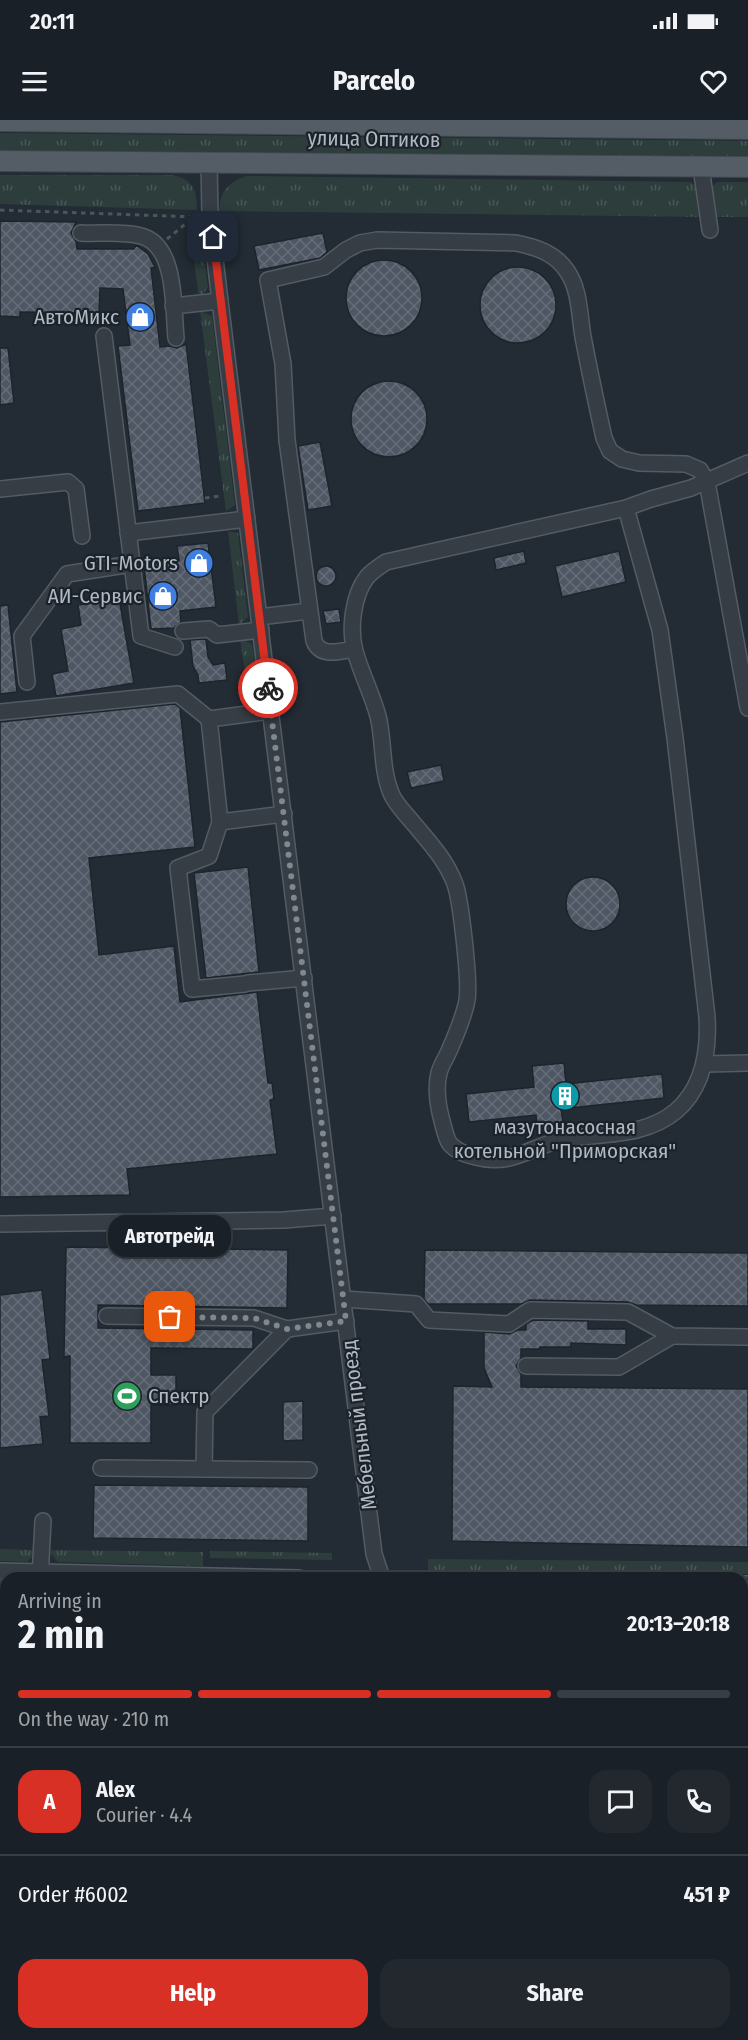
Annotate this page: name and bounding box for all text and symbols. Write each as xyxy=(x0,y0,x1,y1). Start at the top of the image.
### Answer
text: 20:11 xyxy=(30,8,75,35)
icon: menu xyxy=(18,65,51,98)
text: Parcelo xyxy=(333,65,415,97)
icon: heart xyxy=(697,65,730,98)
street label: улица Оптиков xyxy=(307,125,441,153)
pin xyxy=(187,211,238,262)
icon: home xyxy=(196,220,229,253)
shop icon: АвтоМикс xyxy=(124,301,156,333)
place label: АвтоМикс xyxy=(34,304,119,330)
shop icon: GTI-Motors xyxy=(183,547,215,579)
place label: GTI-Motors xyxy=(84,550,178,576)
shop icon: АИ-Сервис xyxy=(147,580,179,612)
place label: АИ-Сервис xyxy=(48,583,142,609)
courier xyxy=(238,658,298,718)
icon: bike xyxy=(252,672,285,705)
building icon: мазутонасосная котельной "Приморская" xyxy=(549,1080,581,1112)
place label: мазутонасосная котельной "Приморская" xyxy=(454,1114,676,1164)
callout: Автотрейд xyxy=(108,1215,231,1257)
text: Автотрейд xyxy=(125,1224,214,1248)
pin xyxy=(144,1291,195,1342)
icon: bag xyxy=(153,1300,186,1333)
street label: Мебельный проезд xyxy=(336,1338,382,1512)
sports icon: Спектр xyxy=(111,1380,143,1412)
place label: Спектр xyxy=(148,1383,209,1409)
text: Arriving in xyxy=(18,1589,102,1613)
text: 20:13–20:18 xyxy=(627,1610,730,1637)
text: 2 min xyxy=(18,1612,104,1658)
text: On the way · 210 m xyxy=(18,1707,169,1731)
button: chat xyxy=(589,1770,652,1833)
button: phone xyxy=(667,1770,730,1833)
text: Alex xyxy=(96,1776,135,1803)
text: A xyxy=(44,1788,55,1815)
text: Courier · 4.4 xyxy=(96,1803,192,1827)
text: Order #6002 xyxy=(18,1881,128,1908)
text: 451 ₽ xyxy=(684,1881,730,1908)
button: Help xyxy=(18,1959,368,2028)
button: Share xyxy=(380,1959,730,2028)

